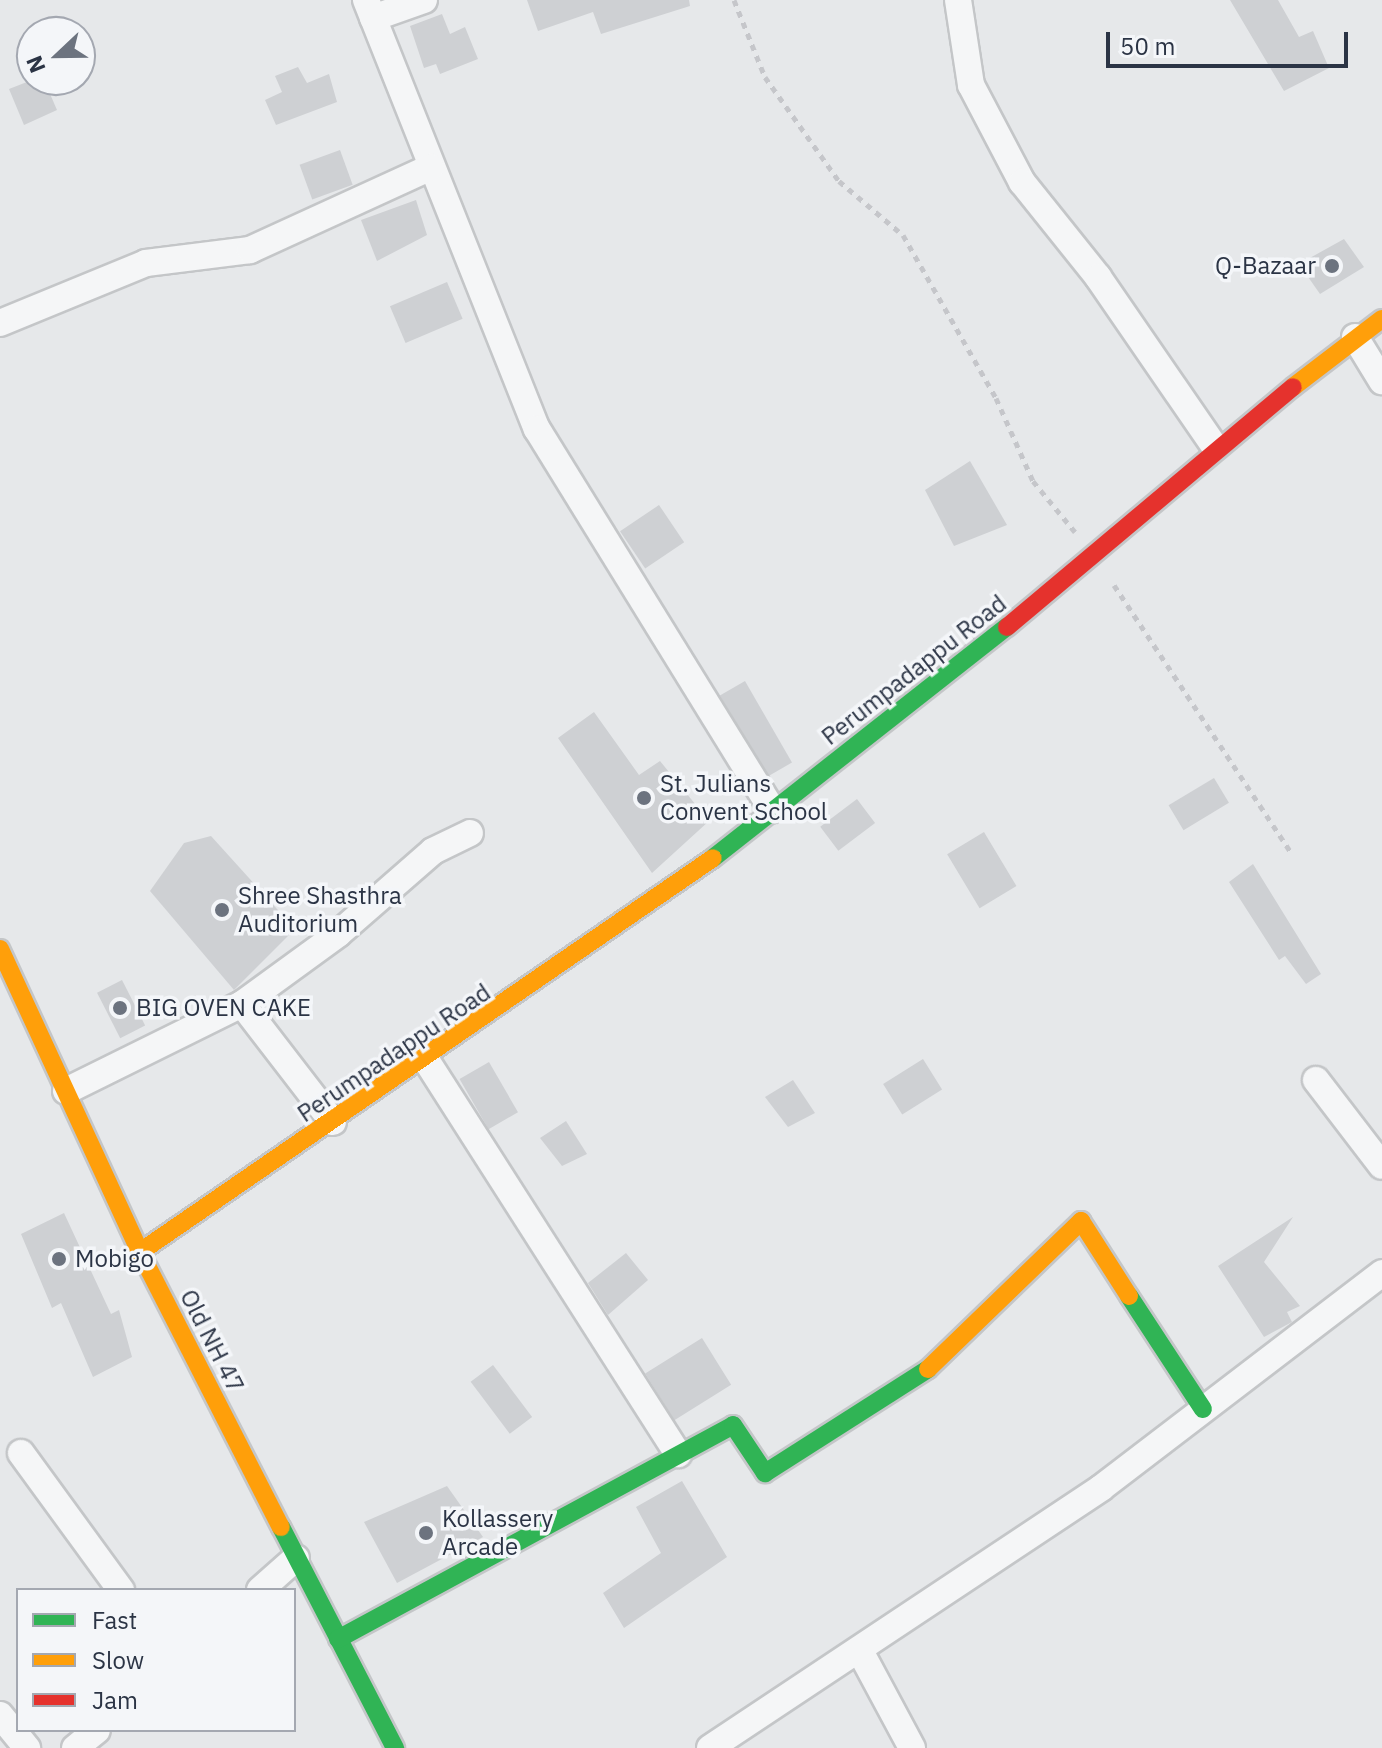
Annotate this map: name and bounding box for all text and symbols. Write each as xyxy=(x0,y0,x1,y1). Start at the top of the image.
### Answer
north arrow xyxy=(16,16,96,96)
scale bar xyxy=(1110,16,1352,66)
text: 50 m xyxy=(1120,30,1175,62)
text: N xyxy=(19,52,52,77)
place label: Q-Bazaar xyxy=(1215,252,1316,280)
marker: Q-Bazaar xyxy=(1323,257,1341,275)
street label: Perumpadappu Road xyxy=(816,589,1012,751)
place label: St. Julians Convent School xyxy=(660,770,827,826)
marker: St. Julians Convent School xyxy=(635,789,653,807)
place label: Shree Shasthra Auditorium xyxy=(238,882,402,938)
marker: Shree Shasthra Auditorium xyxy=(213,901,231,919)
street label: Perumpadappu Road xyxy=(292,978,496,1128)
place label: BIG OVEN CAKE xyxy=(136,994,311,1022)
marker: BIG OVEN CAKE xyxy=(111,999,129,1017)
place label: Mobigo xyxy=(75,1245,154,1273)
marker: Mobigo xyxy=(50,1250,68,1268)
street label: Old NH 47 xyxy=(174,1285,250,1397)
place label: Kollassery Arcade xyxy=(442,1505,553,1561)
marker: Kollassery Arcade xyxy=(417,1524,435,1542)
legend xyxy=(16,1588,296,1732)
text: Fast xyxy=(92,1604,137,1636)
text: Slow xyxy=(92,1644,144,1676)
text: Jam xyxy=(92,1684,138,1716)

